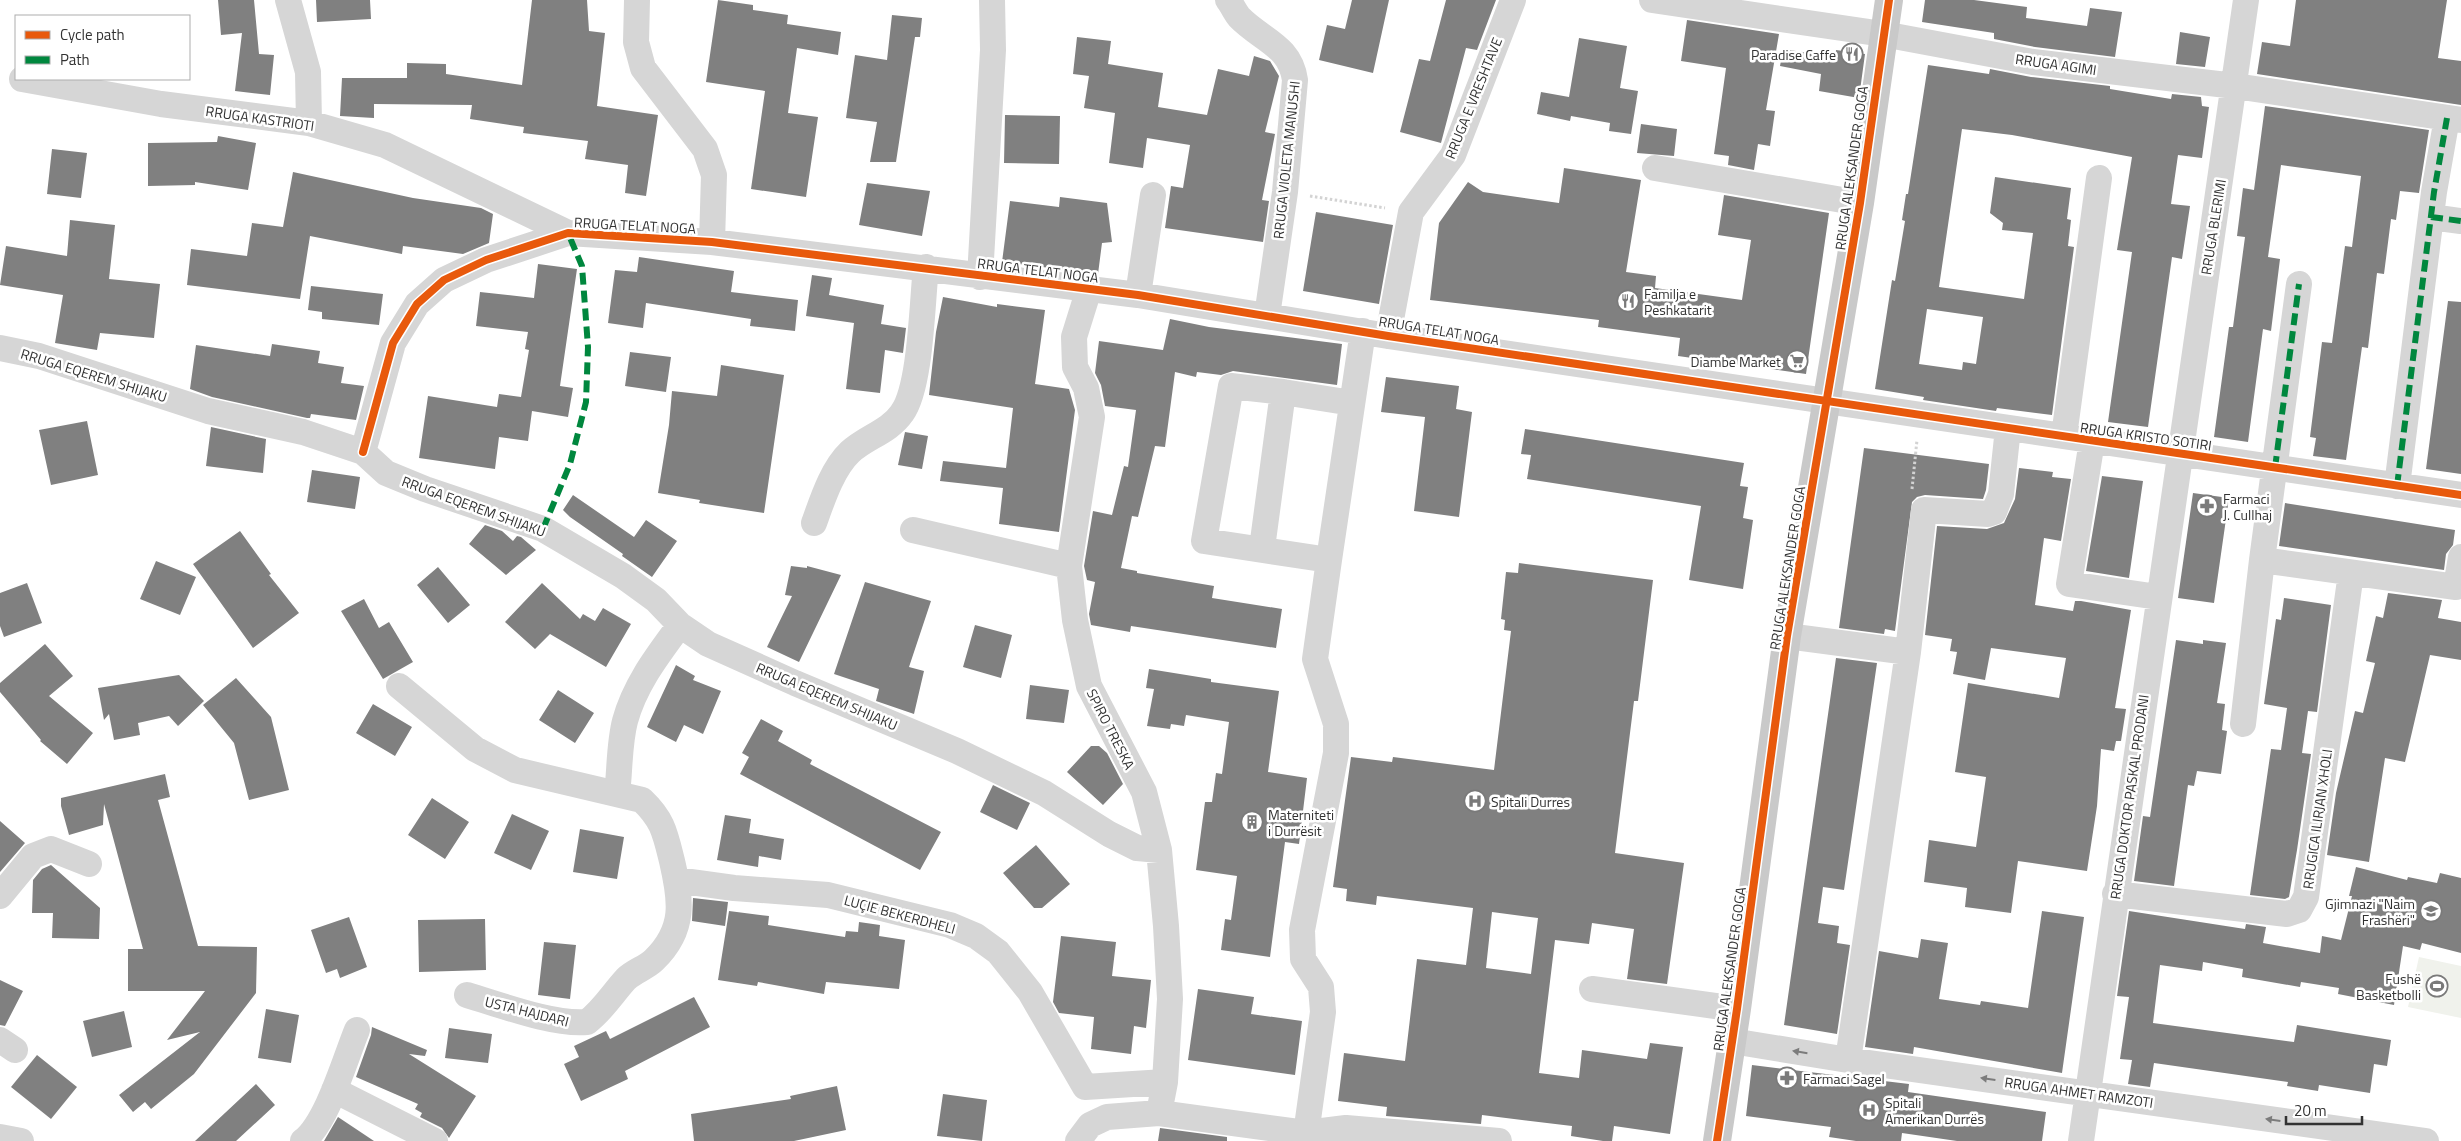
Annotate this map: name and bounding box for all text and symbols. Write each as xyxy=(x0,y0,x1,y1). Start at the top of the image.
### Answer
legend xyxy=(15,15,190,80)
text: Cycle path xyxy=(60,23,125,46)
street label: RRUGA E VRESHTAVE xyxy=(1439,34,1507,162)
restaurant icon: Paradise Caffe xyxy=(1840,42,1864,66)
place label: Paradise Caffe xyxy=(1751,44,1836,65)
text: Path xyxy=(60,48,90,71)
street label: RRUGA AGIMI xyxy=(2014,48,2098,80)
street label: RRUGA VIOLETA MANUSHI xyxy=(1267,80,1305,240)
street label: RRUGA ALEKSANDER GOGA xyxy=(1829,84,1873,251)
street label: RRUGA KASTRIOTI xyxy=(204,100,316,136)
street label: RRUGA BLERIMI xyxy=(2195,178,2231,276)
street label: RRUGA TELAT NOGA xyxy=(574,211,697,239)
street label: RRUGA TELAT NOGA xyxy=(976,252,1100,288)
place label: Familja e Peshkatarit xyxy=(1644,283,1712,320)
restaurant icon: Familja e Peshkatarit xyxy=(1616,289,1640,313)
street label: RRUGA TELAT NOGA xyxy=(1377,310,1501,350)
street label: RRUGA EQEREM SHIJAKU xyxy=(18,343,170,407)
supermarket icon: Diambe Market xyxy=(1785,349,1809,373)
place label: Diambe Market xyxy=(1691,351,1781,372)
street label: RRUGA KRISTO SOTIRI xyxy=(2079,416,2213,456)
street label: RRUGA EQEREM SHIJAKU xyxy=(399,470,549,542)
street label: RRUGA ALEKSANDER GOGA xyxy=(1764,484,1810,651)
place label: Farmaci J. Cullhaj xyxy=(2223,488,2272,525)
pharmacy icon: Farmaci J. Cullhaj xyxy=(2195,494,2219,518)
street label: RRUGA EQEREM SHIJAKU xyxy=(753,657,901,735)
street label: SPIRO TRESKA xyxy=(1082,685,1141,773)
street label: RRUGA DOKTOR PASKAL PRODANI xyxy=(2104,693,2154,901)
street label: RRUGICA ILIRJAN XHOLI xyxy=(2297,748,2337,890)
hospital icon: Spitali Durres xyxy=(1463,789,1487,813)
place label: Spitali Durres xyxy=(1491,791,1570,812)
place label: Materniteti i Durrësit xyxy=(1268,804,1334,841)
building icon: Materniteti i Durrësit xyxy=(1240,810,1264,834)
street label: RRUGA ALEKSANDER GOGA xyxy=(1707,885,1751,1052)
street label: LUÇIE BEKERDHELI xyxy=(842,889,958,939)
place label: Gjimnazi "Naim Frashëri" xyxy=(2325,893,2415,930)
school or university icon: Gjimnazi "Naim Frashëri" xyxy=(2419,899,2443,923)
place label: Fushë Basketbolli xyxy=(2356,968,2421,1005)
sports icon: Fushë Basketbolli xyxy=(2425,974,2449,998)
street label: USTA HAJDARI xyxy=(483,990,571,1032)
one-way arrow xyxy=(1791,1047,1807,1055)
pharmacy icon: Farmaci Sagel xyxy=(1775,1066,1799,1090)
place label: Farmaci Sagel xyxy=(1803,1068,1885,1089)
street label: RRUGA AHMET RAMZOTI xyxy=(2003,1071,2155,1113)
one-way arrow xyxy=(1979,1075,1995,1083)
place label: Spitali Amerikan Durrës xyxy=(1885,1092,1984,1129)
scale bar xyxy=(2286,1094,2362,1126)
hospital icon: Spitali Amerikan Durrës xyxy=(1857,1098,1881,1122)
text: 20 m xyxy=(2294,1099,2327,1122)
one-way arrow xyxy=(2265,1115,2281,1123)

